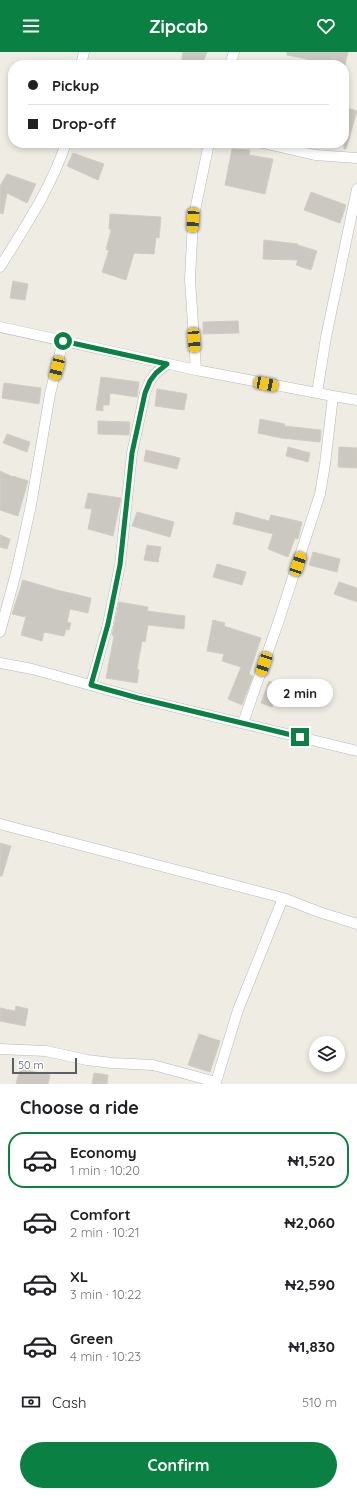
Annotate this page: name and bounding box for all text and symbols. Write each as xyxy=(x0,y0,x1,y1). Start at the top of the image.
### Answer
icon: menu xyxy=(20,15,42,37)
text: Zipcab xyxy=(149,15,208,38)
icon: heart xyxy=(315,15,337,37)
text: Pickup xyxy=(52,76,99,95)
text: Drop-off xyxy=(52,114,116,133)
car xyxy=(186,208,200,232)
car xyxy=(187,328,201,352)
route start xyxy=(54,332,72,350)
car xyxy=(48,355,66,381)
car xyxy=(253,376,279,392)
car xyxy=(288,551,308,577)
car xyxy=(254,651,274,677)
callout: 2 min xyxy=(267,679,333,707)
text: 2 min xyxy=(283,685,317,701)
route end xyxy=(291,728,309,746)
map controls xyxy=(309,1036,345,1072)
button: layers xyxy=(309,1036,345,1072)
scale bar xyxy=(12,1056,77,1075)
text: 50 m xyxy=(18,1058,44,1072)
text: Choose a ride xyxy=(20,1096,139,1119)
icon: car xyxy=(22,1142,58,1178)
text: Economy xyxy=(70,1143,137,1162)
text: ₦1,520 xyxy=(288,1151,335,1170)
text: 1 min · 10:20 xyxy=(70,1162,140,1178)
icon: car xyxy=(22,1204,58,1240)
text: Comfort xyxy=(70,1205,131,1224)
text: ₦2,060 xyxy=(285,1213,335,1232)
text: 2 min · 10:21 xyxy=(70,1224,140,1240)
icon: car xyxy=(22,1266,58,1302)
text: XL xyxy=(70,1267,88,1286)
text: ₦2,590 xyxy=(285,1275,335,1294)
text: 3 min · 10:22 xyxy=(70,1286,142,1302)
icon: car xyxy=(22,1328,58,1364)
text: Green xyxy=(70,1329,113,1348)
text: ₦1,830 xyxy=(289,1337,335,1356)
text: 4 min · 10:23 xyxy=(70,1348,141,1364)
icon: cash xyxy=(20,1391,42,1413)
text: Cash xyxy=(52,1393,86,1412)
text: 510 m xyxy=(302,1394,337,1410)
button: Confirm xyxy=(20,1442,337,1488)

